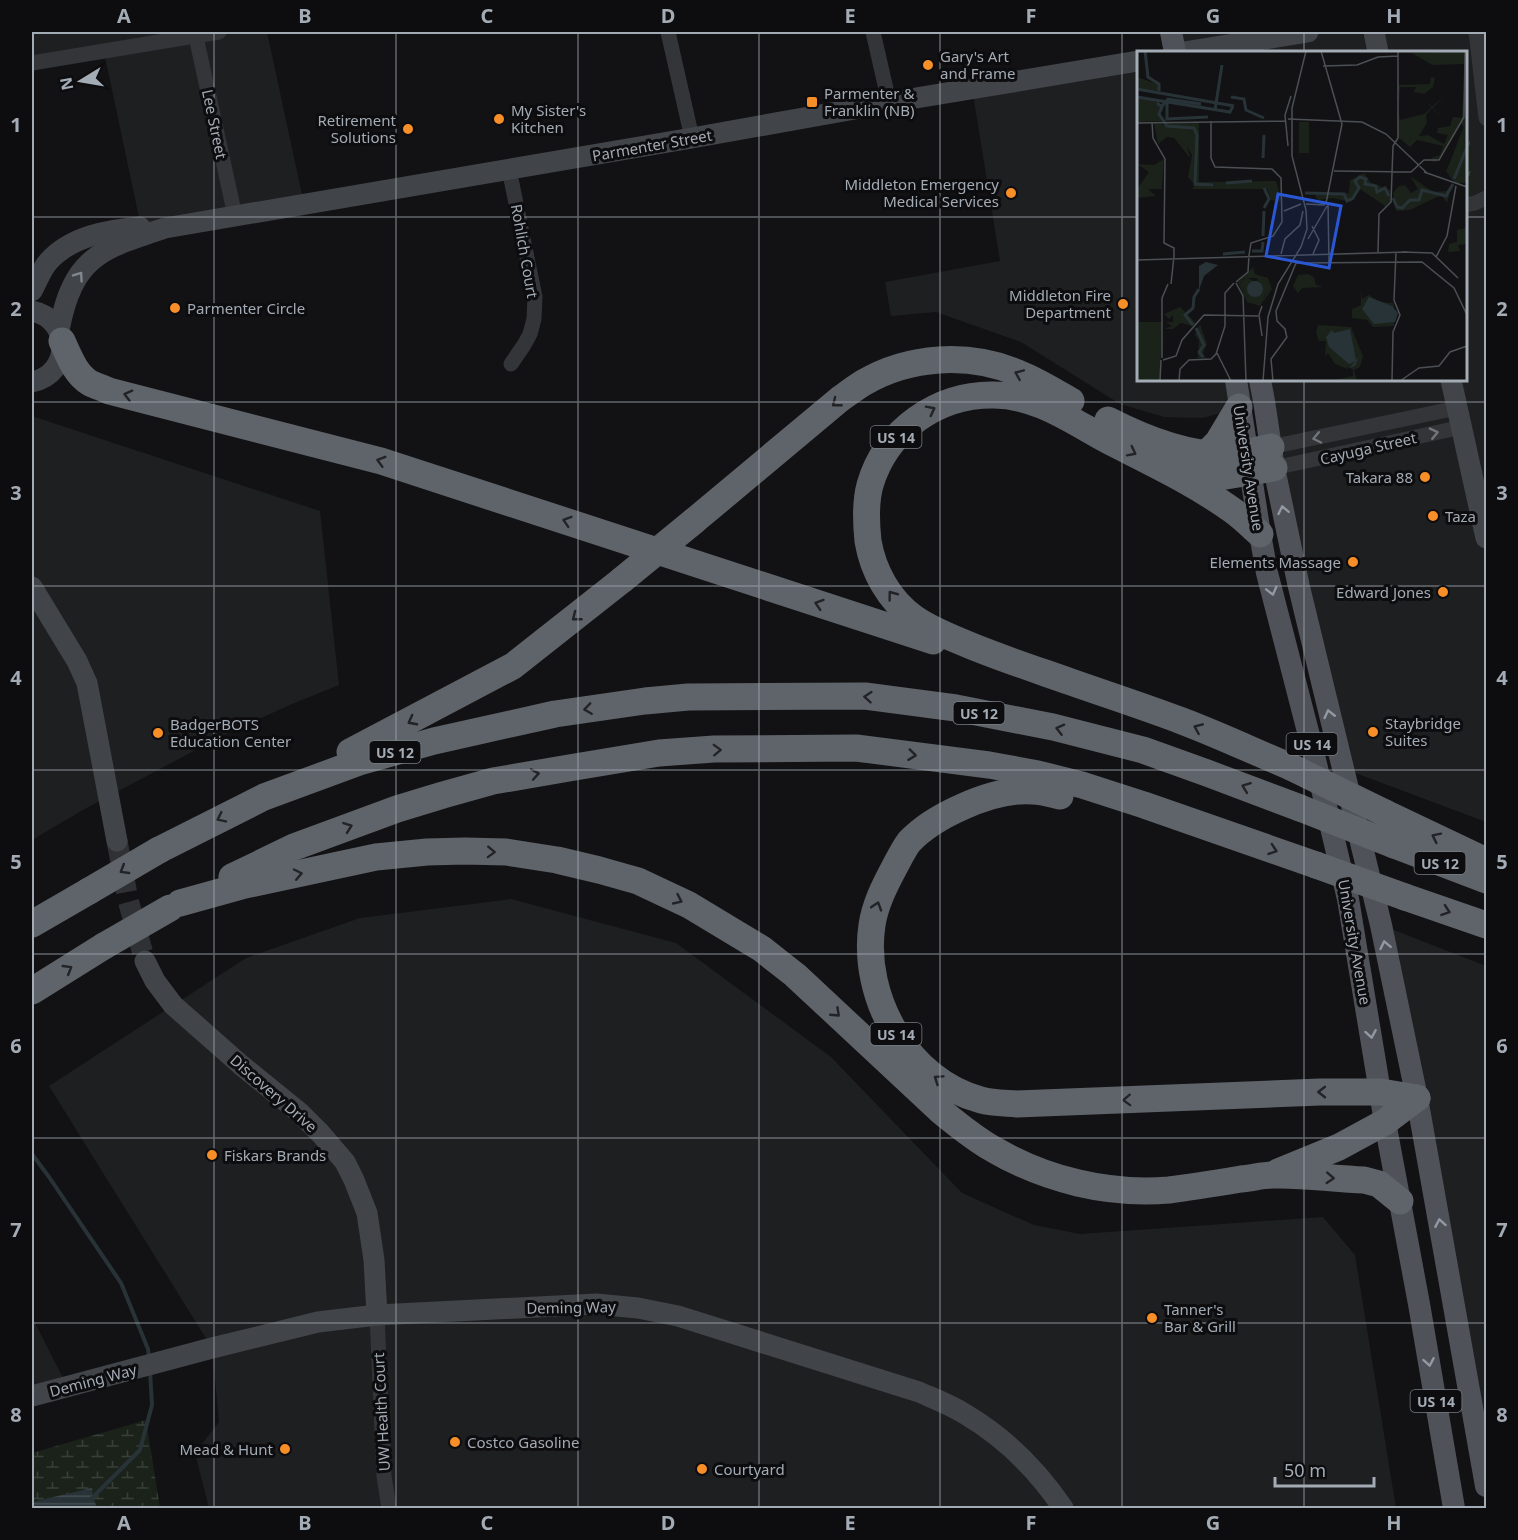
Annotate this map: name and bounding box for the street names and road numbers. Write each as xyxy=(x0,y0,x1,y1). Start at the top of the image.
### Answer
street label: Lee Street xyxy=(198,87,232,161)
street label: Parmenter Street xyxy=(591,125,714,165)
street label: Rohlich Court xyxy=(507,202,543,300)
street label: University Avenue xyxy=(1229,404,1269,532)
road number: US 14 xyxy=(870,426,922,448)
street label: Cayuga Street xyxy=(1318,427,1419,469)
road number: US 12 xyxy=(954,702,1004,724)
road number: US 14 xyxy=(1286,733,1338,755)
road number: US 12 xyxy=(370,741,420,763)
road number: US 12 xyxy=(1414,852,1466,874)
street label: University Avenue xyxy=(1334,878,1376,1006)
road number: US 14 xyxy=(870,1023,922,1045)
street label: Discovery Drive xyxy=(226,1050,322,1136)
street label: Deming Way xyxy=(526,1296,616,1318)
street label: UW Health Court xyxy=(368,1352,394,1472)
street label: Deming Way xyxy=(47,1359,139,1401)
road number: US 14 xyxy=(1410,1390,1462,1412)

